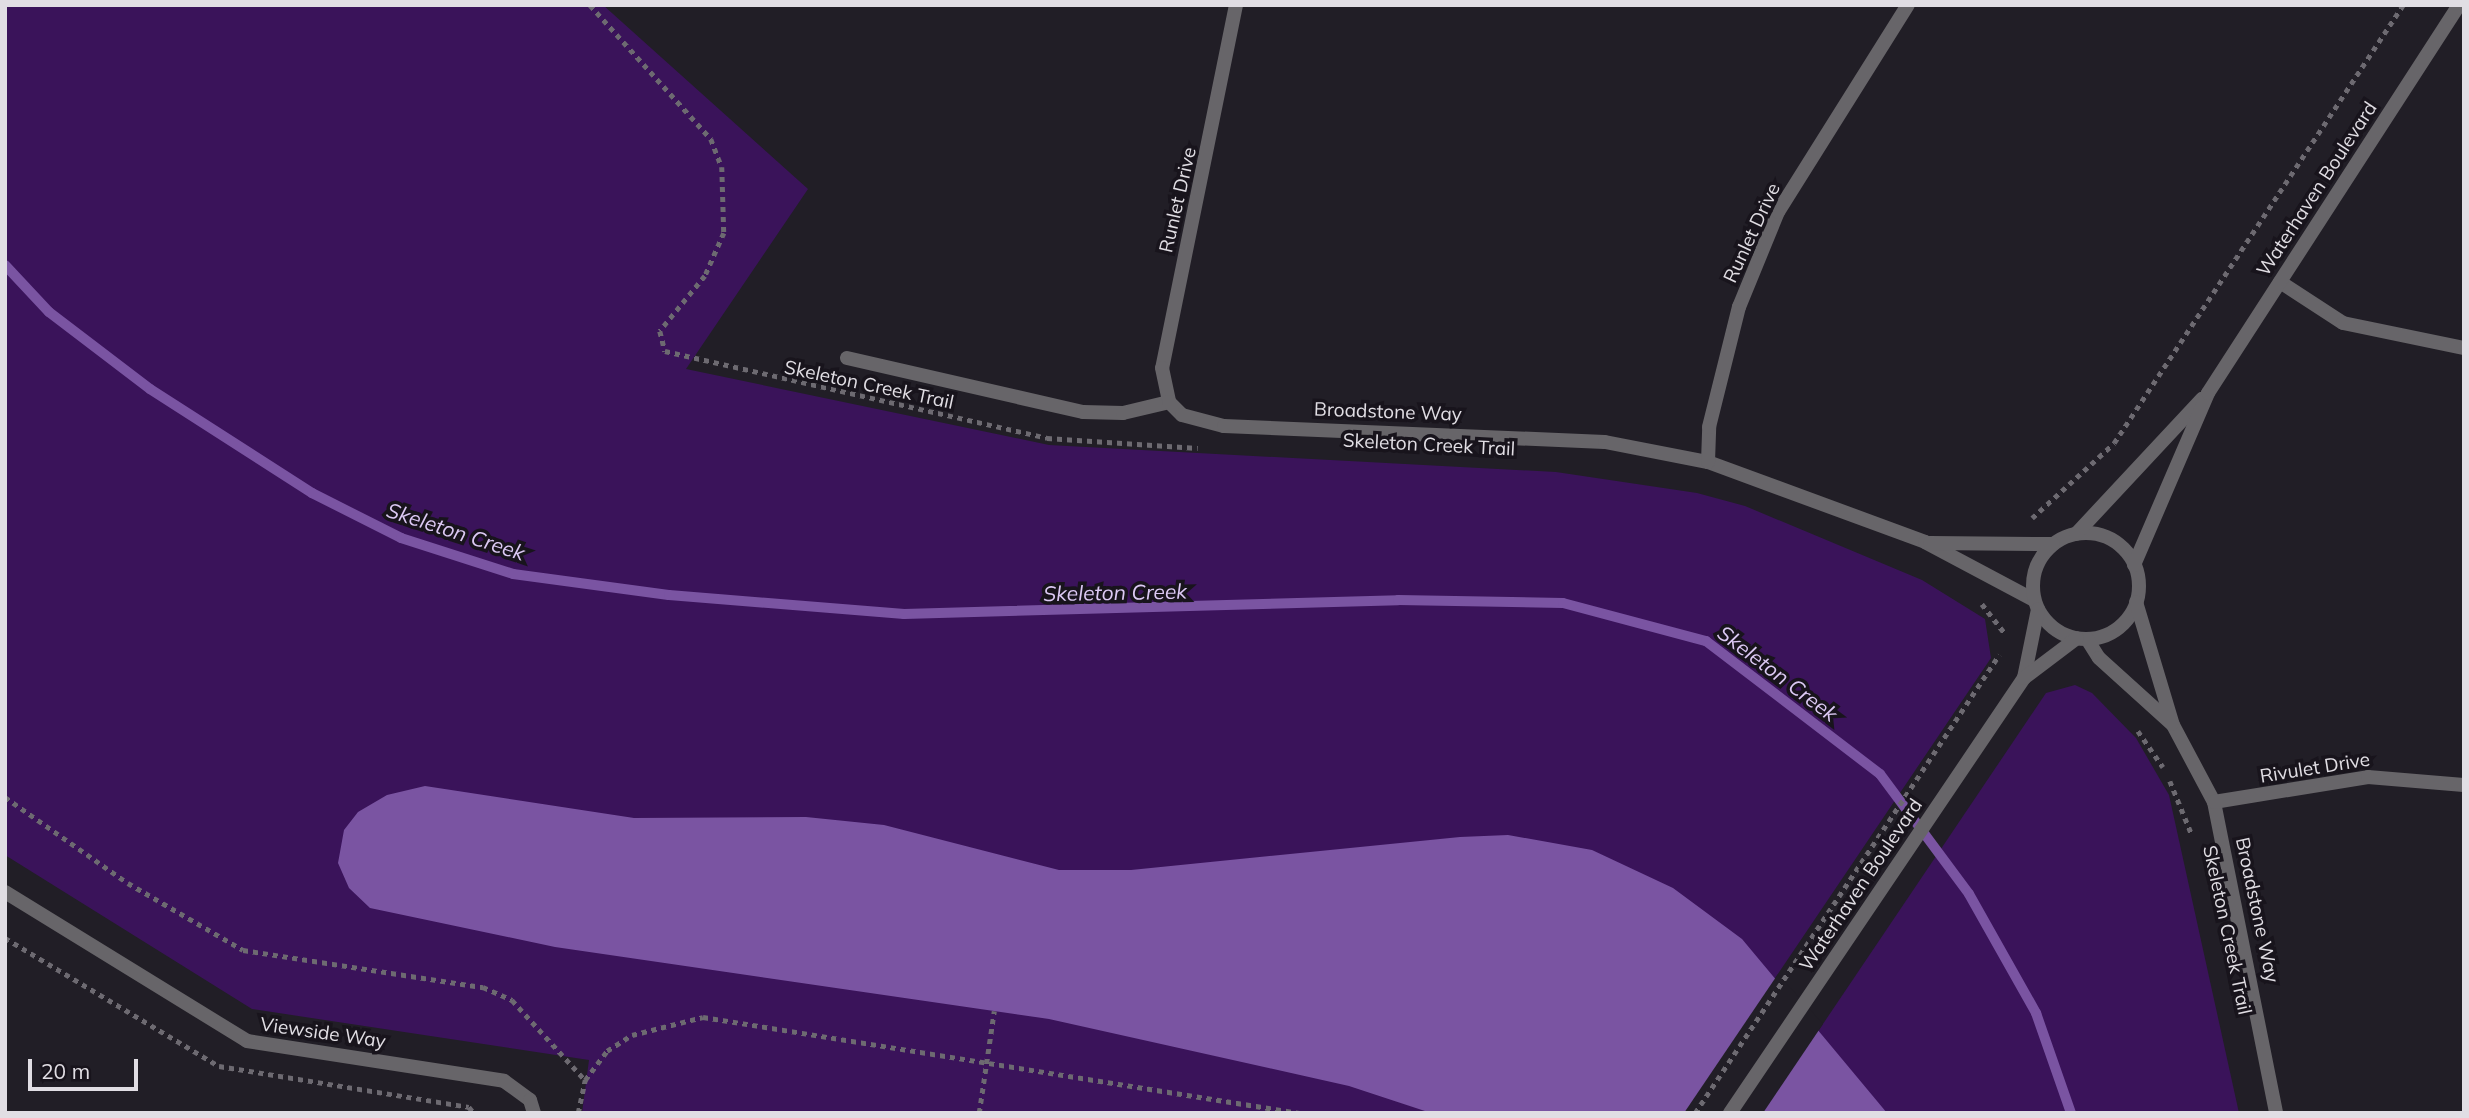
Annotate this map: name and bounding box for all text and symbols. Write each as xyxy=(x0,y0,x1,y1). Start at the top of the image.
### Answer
street label: Waterhaven Boulevard xyxy=(2252,98,2382,280)
street label: Runlet Drive xyxy=(1155,145,1201,255)
street label: Runlet Drive xyxy=(1719,179,1785,287)
street label: Skeleton Creek Trail xyxy=(782,356,956,414)
street label: Broadstone Way xyxy=(1314,398,1462,426)
street label: Skeleton Creek Trail xyxy=(1342,429,1516,461)
water label: Skeleton Creek xyxy=(384,497,528,565)
water label: Skeleton Creek xyxy=(1043,578,1187,606)
water label: Skeleton Creek xyxy=(1713,620,1843,726)
street label: Rivulet Drive xyxy=(2258,748,2372,788)
street label: Waterhaven Boulevard xyxy=(1795,794,1927,976)
street label: Broadstone Way xyxy=(2230,835,2284,985)
street label: Skeleton Creek Trail xyxy=(2198,843,2256,1017)
street label: Viewside Way xyxy=(259,1013,387,1053)
scale bar xyxy=(32,1044,142,1088)
text: 20 m xyxy=(41,1058,90,1084)

